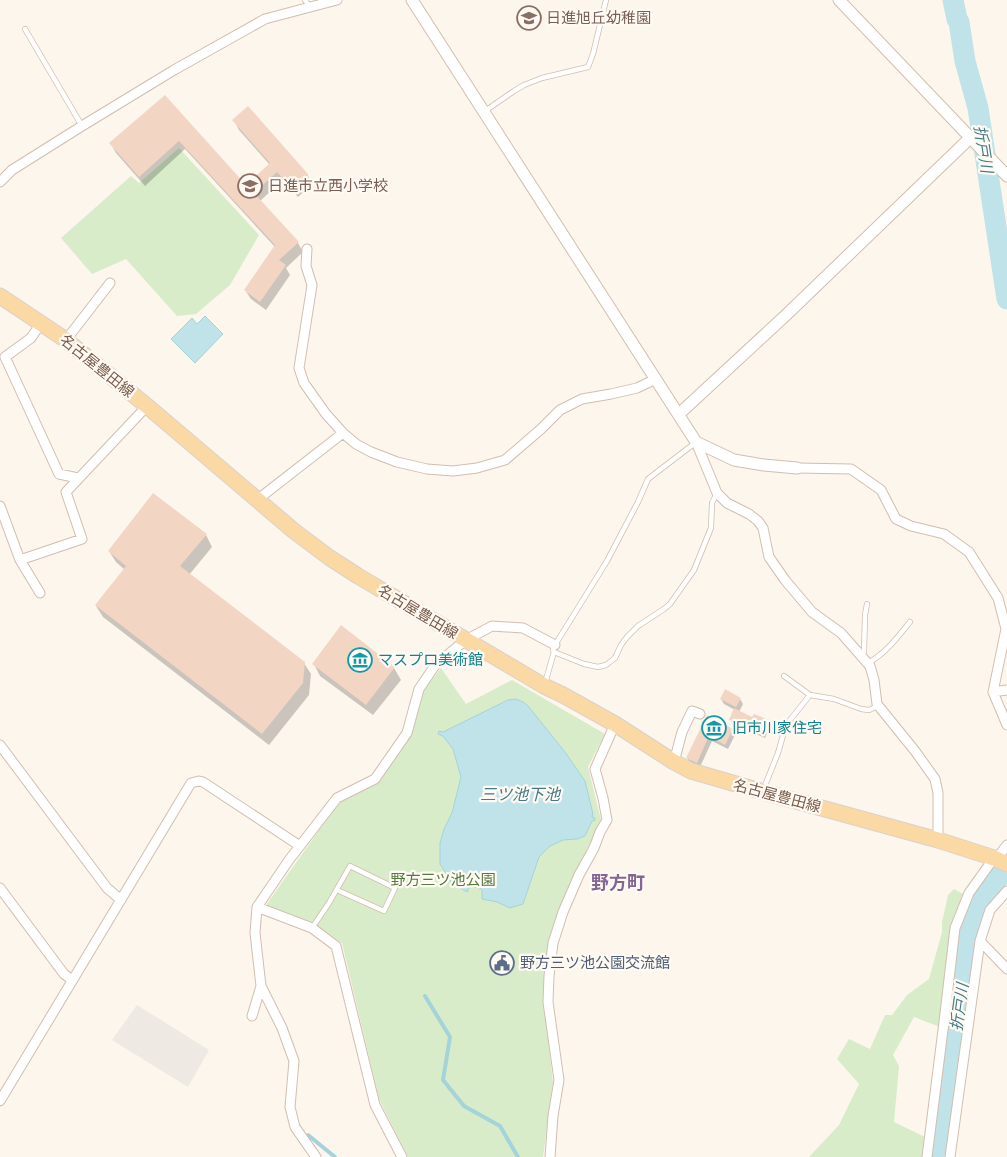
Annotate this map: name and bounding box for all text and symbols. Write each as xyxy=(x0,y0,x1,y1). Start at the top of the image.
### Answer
school or university icon: 日進旭丘幼稚園 xyxy=(516,5,542,31)
place label: 日進旭丘幼稚園 xyxy=(546,6,651,29)
water label: 折戸川 xyxy=(968,123,1000,177)
school or university icon: 日進市立西小学校 xyxy=(237,173,263,199)
place label: 日進市立西小学校 xyxy=(268,174,388,197)
street label: 名古屋豊田線 xyxy=(55,328,140,403)
street label: 名古屋豊田線 xyxy=(374,579,463,645)
museum icon: マスプロ美術館 xyxy=(347,647,373,673)
place label: マスプロ美術館 xyxy=(378,648,483,671)
museum icon: 旧市川家住宅 xyxy=(701,715,727,741)
place label: 旧市川家住宅 xyxy=(732,716,822,739)
street label: 名古屋豊田線 xyxy=(731,773,824,818)
water label: 三ツ池下池 xyxy=(480,782,562,806)
park label: 野方三ツ池公園 xyxy=(390,868,496,891)
district label: 野方町 xyxy=(591,869,645,896)
public building icon: 野方三ツ池公園交流館 xyxy=(489,950,515,976)
place label: 野方三ツ池公園交流館 xyxy=(520,951,670,974)
water label: 折戸川 xyxy=(944,980,975,1032)

